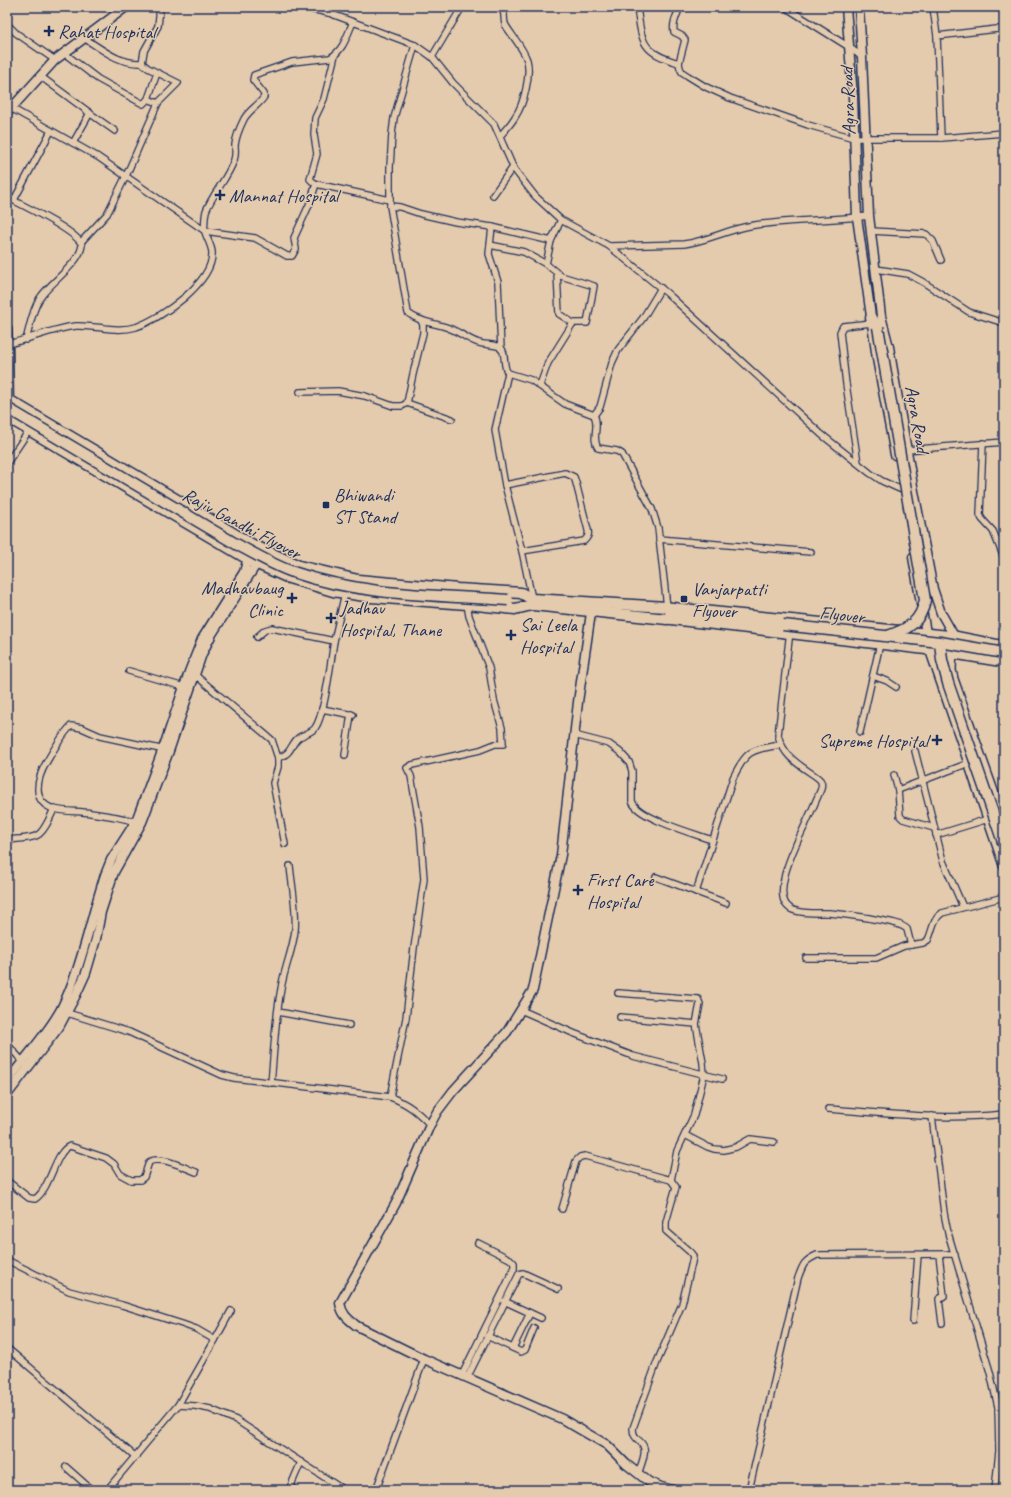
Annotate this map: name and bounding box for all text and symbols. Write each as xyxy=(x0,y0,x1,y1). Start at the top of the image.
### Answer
place label: Rahat Hospital xyxy=(58,20,159,44)
marker: Rahat Hospital xyxy=(43,25,55,37)
street label: Agra Road xyxy=(835,64,861,135)
place label: Mannat Hospital xyxy=(229,184,342,208)
marker: Mannat Hospital xyxy=(214,189,226,201)
street label: Agra Road xyxy=(899,384,935,457)
street label: Rajiv Gandhi Flyover xyxy=(178,483,307,566)
place label: Bhiwandi ST Stand xyxy=(334,483,399,529)
marker: Bhiwandi ST Stand xyxy=(321,500,331,510)
place label: Madhavbaug Clinic xyxy=(201,576,284,622)
place label: Vanjarpatti Flyover xyxy=(692,577,769,623)
marker: Madhavbaug Clinic xyxy=(286,592,298,604)
marker: Vanjarpatti Flyover xyxy=(679,594,689,604)
place label: Jadhav Hospital, Thane xyxy=(339,596,443,642)
street label: Flyover xyxy=(818,601,868,629)
marker: Jadhav Hospital, Thane xyxy=(325,612,337,624)
place label: Sai Leela Hospital xyxy=(520,613,578,659)
marker: Sai Leela Hospital xyxy=(505,629,517,641)
place label: Supreme Hospital xyxy=(819,729,932,753)
marker: Supreme Hospital xyxy=(931,734,943,746)
place label: First Care Hospital xyxy=(587,868,655,914)
marker: First Care Hospital xyxy=(572,884,584,896)

